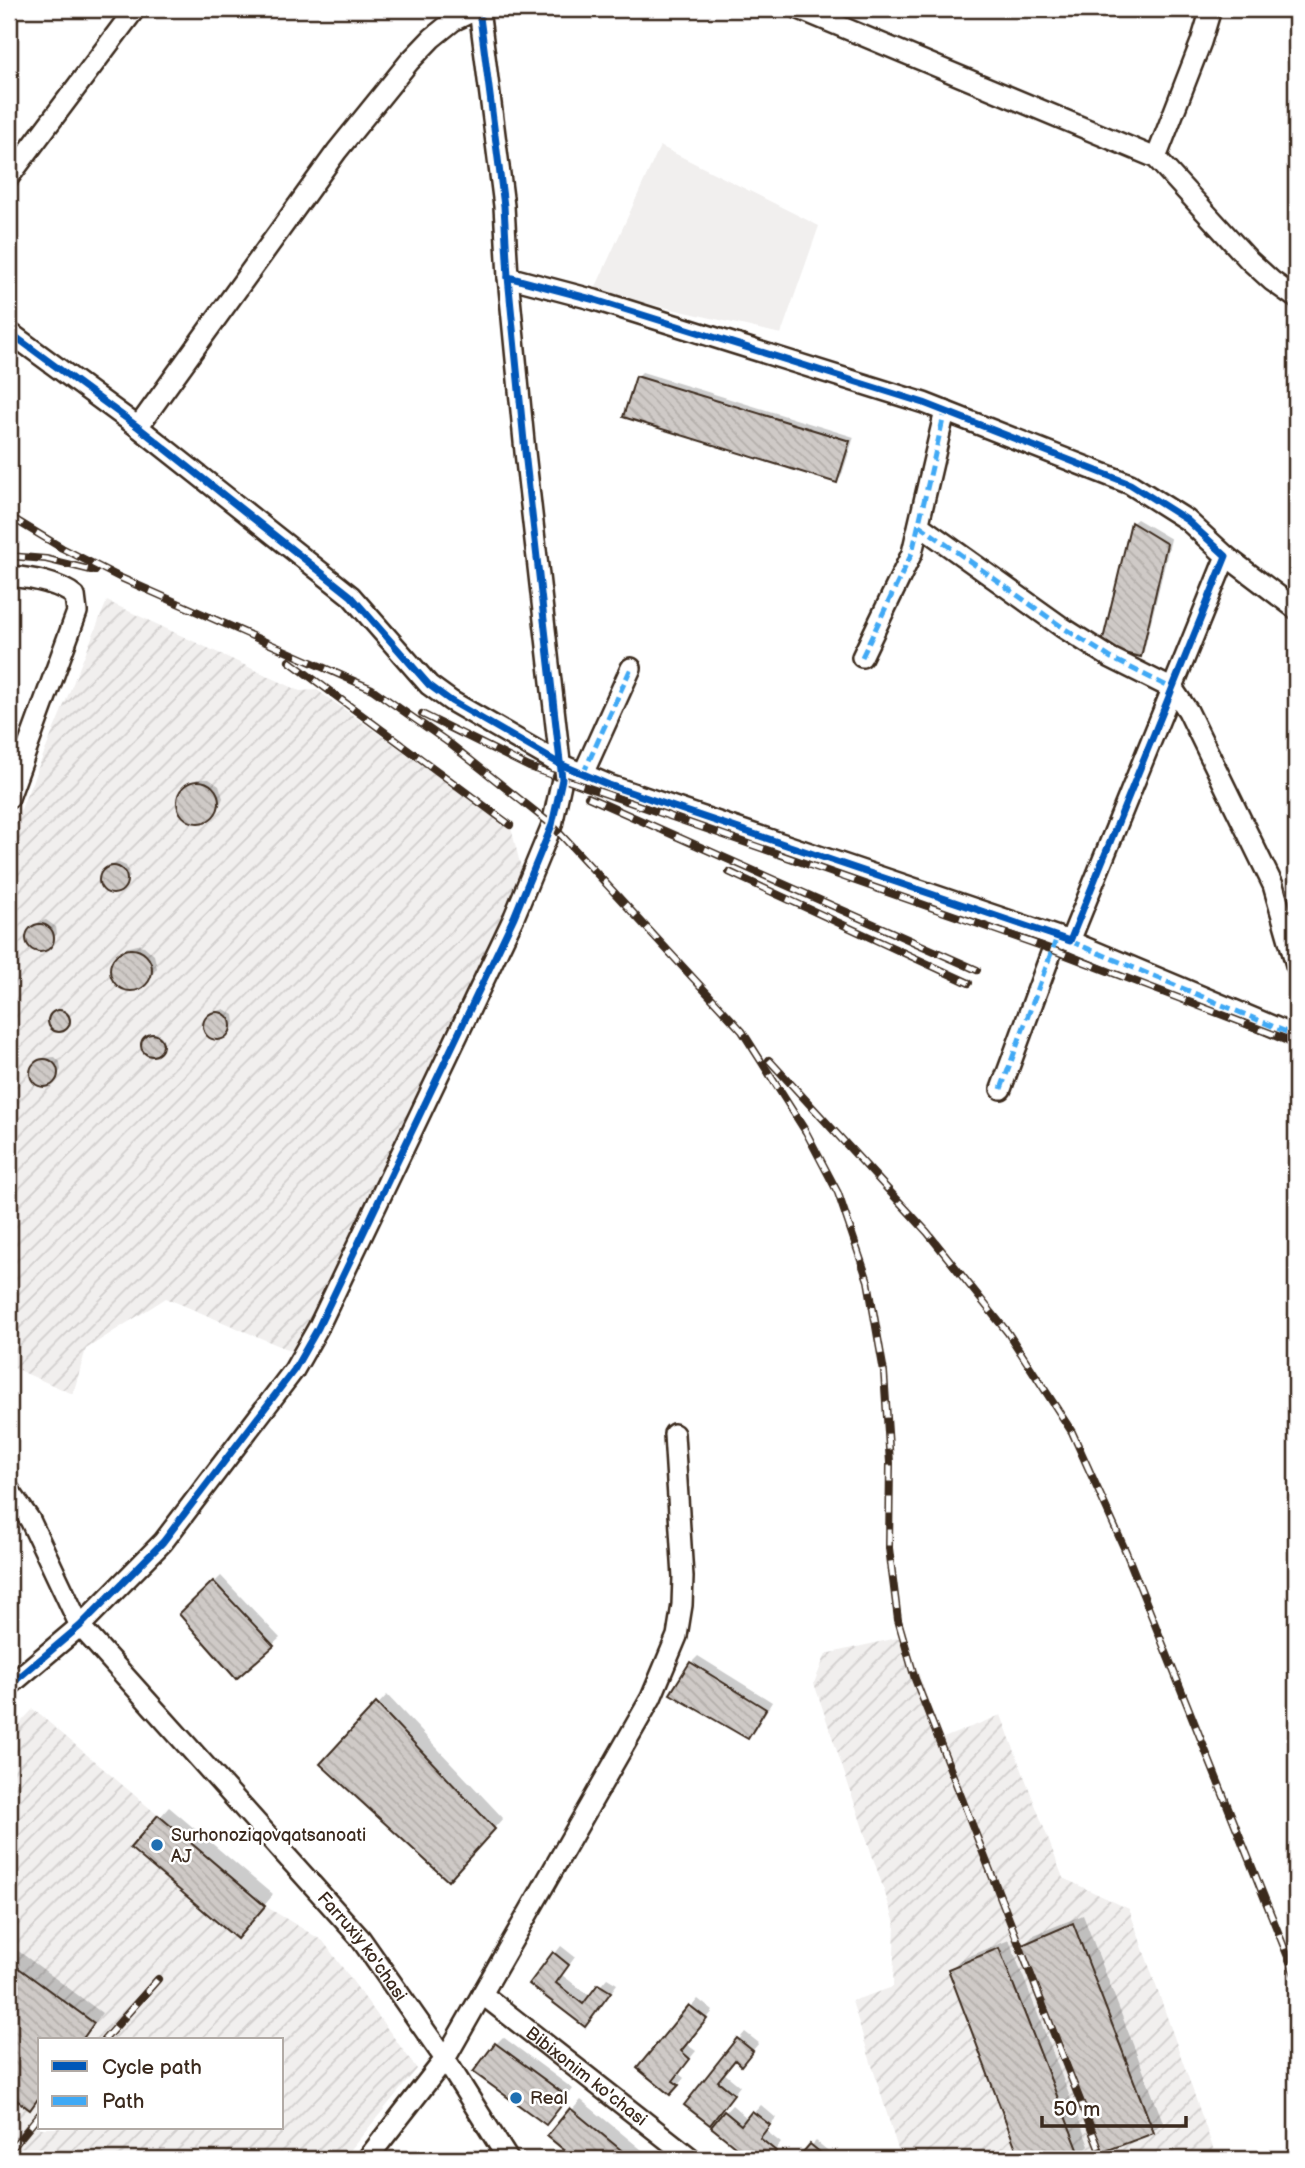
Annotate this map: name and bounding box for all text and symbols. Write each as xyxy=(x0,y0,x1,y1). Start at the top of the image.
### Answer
place label: Surhonoziqovqatsanoati AJ xyxy=(171,1825,366,1867)
marker: Surhonoziqovqatsanoati AJ xyxy=(149,1837,165,1853)
street label: Farruxiy ko'chasi xyxy=(313,1887,411,2005)
street label: Bibixonim ko'chasi xyxy=(522,2022,651,2130)
legend xyxy=(38,2038,284,2130)
text: Cycle path xyxy=(102,2055,202,2080)
scale bar xyxy=(1042,2084,1186,2128)
place label: Real xyxy=(530,2088,568,2109)
text: Path xyxy=(102,2089,144,2114)
marker: Real xyxy=(508,2090,524,2106)
text: 50 m xyxy=(1053,2097,1100,2122)

